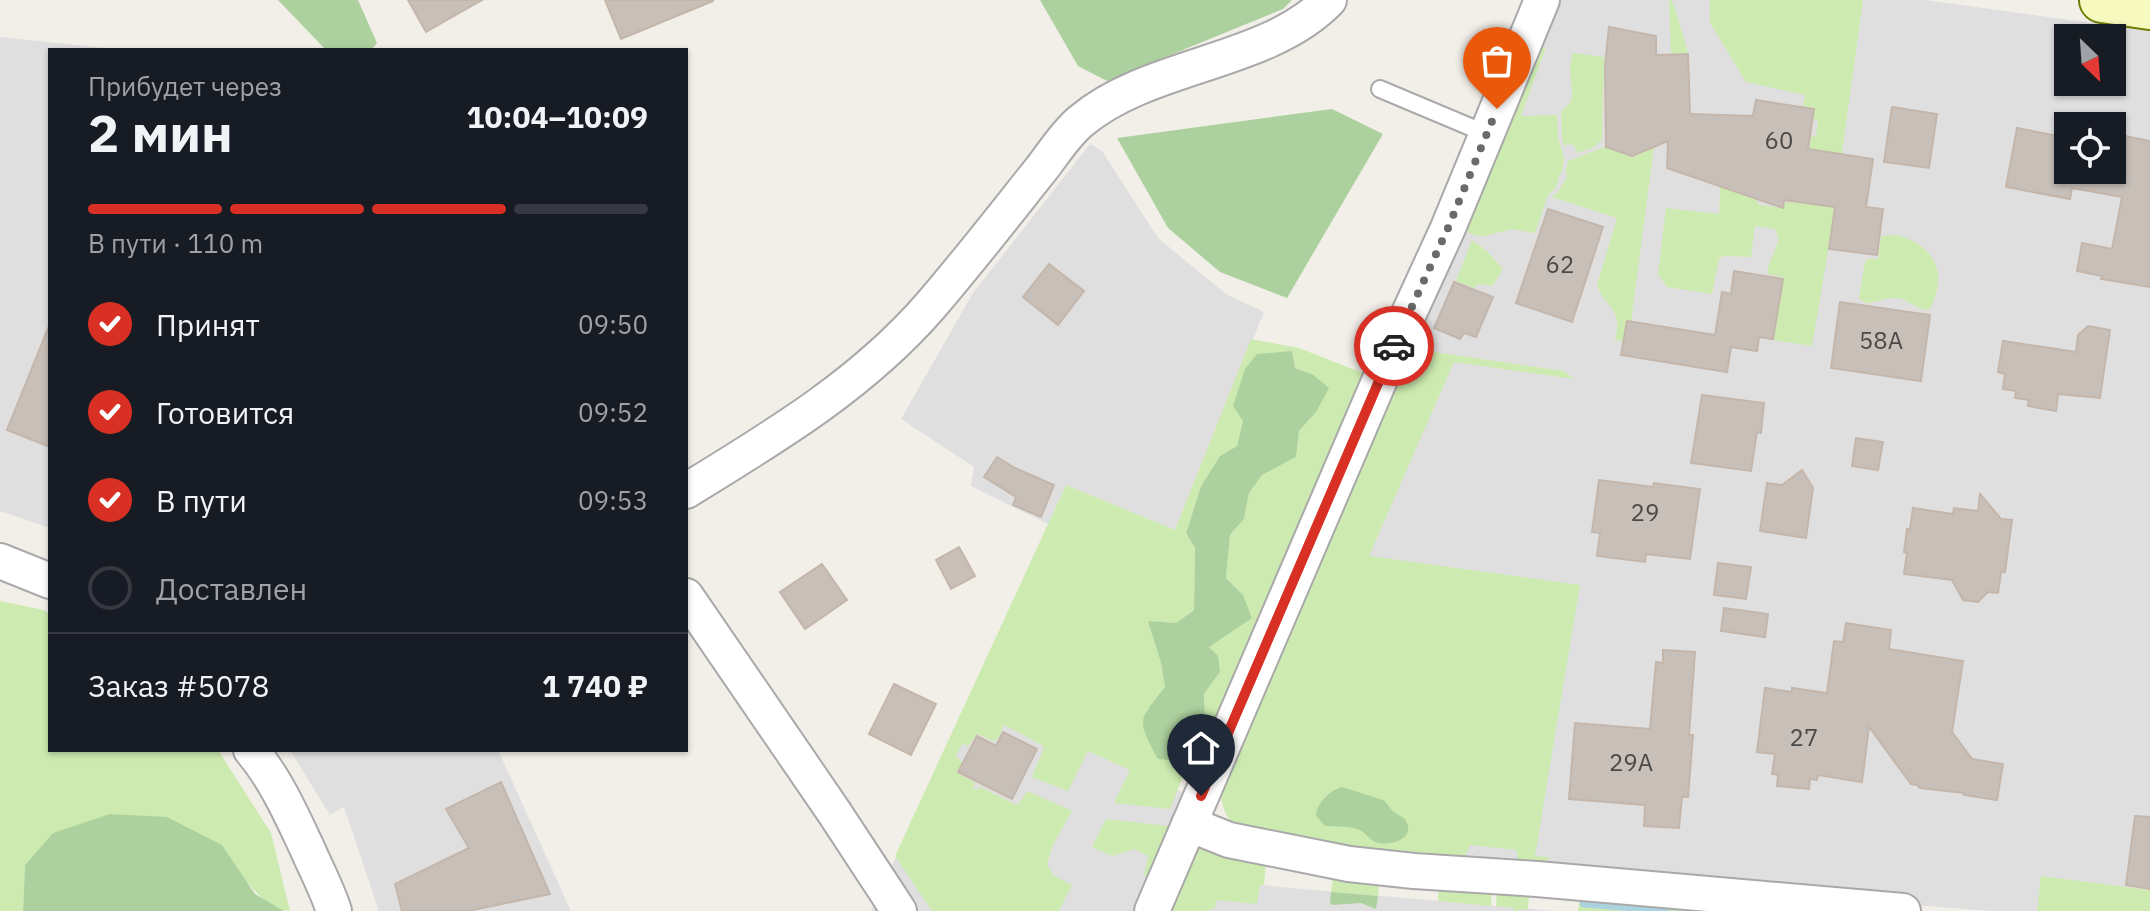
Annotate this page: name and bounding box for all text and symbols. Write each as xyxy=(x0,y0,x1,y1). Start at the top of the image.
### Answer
north arrow xyxy=(2054,24,2126,96)
map controls xyxy=(2054,24,2126,184)
pin xyxy=(1463,27,1531,109)
icon: bag xyxy=(1475,39,1519,83)
text: Прибудет через xyxy=(88,69,282,103)
text: 10:04–10:09 xyxy=(467,97,648,136)
text: 2 мин xyxy=(88,99,233,166)
button: locate xyxy=(2054,112,2126,184)
house number: 60 xyxy=(1765,124,1793,156)
text: В пути · 110 m xyxy=(88,226,263,260)
house number: 62 xyxy=(1546,248,1574,280)
icon: check xyxy=(88,302,132,346)
text: Принят xyxy=(156,305,260,344)
courier xyxy=(1354,306,1434,386)
text: 09:50 xyxy=(578,307,648,341)
icon: car xyxy=(1372,324,1416,368)
house number: 58А xyxy=(1859,324,1903,356)
icon: check xyxy=(88,390,132,434)
text: Готовится xyxy=(156,393,294,432)
text: 09:52 xyxy=(578,395,648,429)
icon: check xyxy=(88,478,132,522)
text: В пути xyxy=(156,481,247,520)
text: 09:53 xyxy=(578,483,648,517)
house number: 29 xyxy=(1631,496,1659,528)
text: Доставлен xyxy=(156,569,307,608)
text: Заказ #5078 xyxy=(88,666,270,705)
text: 1 740 ₽ xyxy=(542,666,648,705)
pin xyxy=(1167,714,1235,796)
house number: 27 xyxy=(1790,721,1818,753)
icon: home xyxy=(1179,726,1223,770)
house number: 29А xyxy=(1609,746,1653,778)

